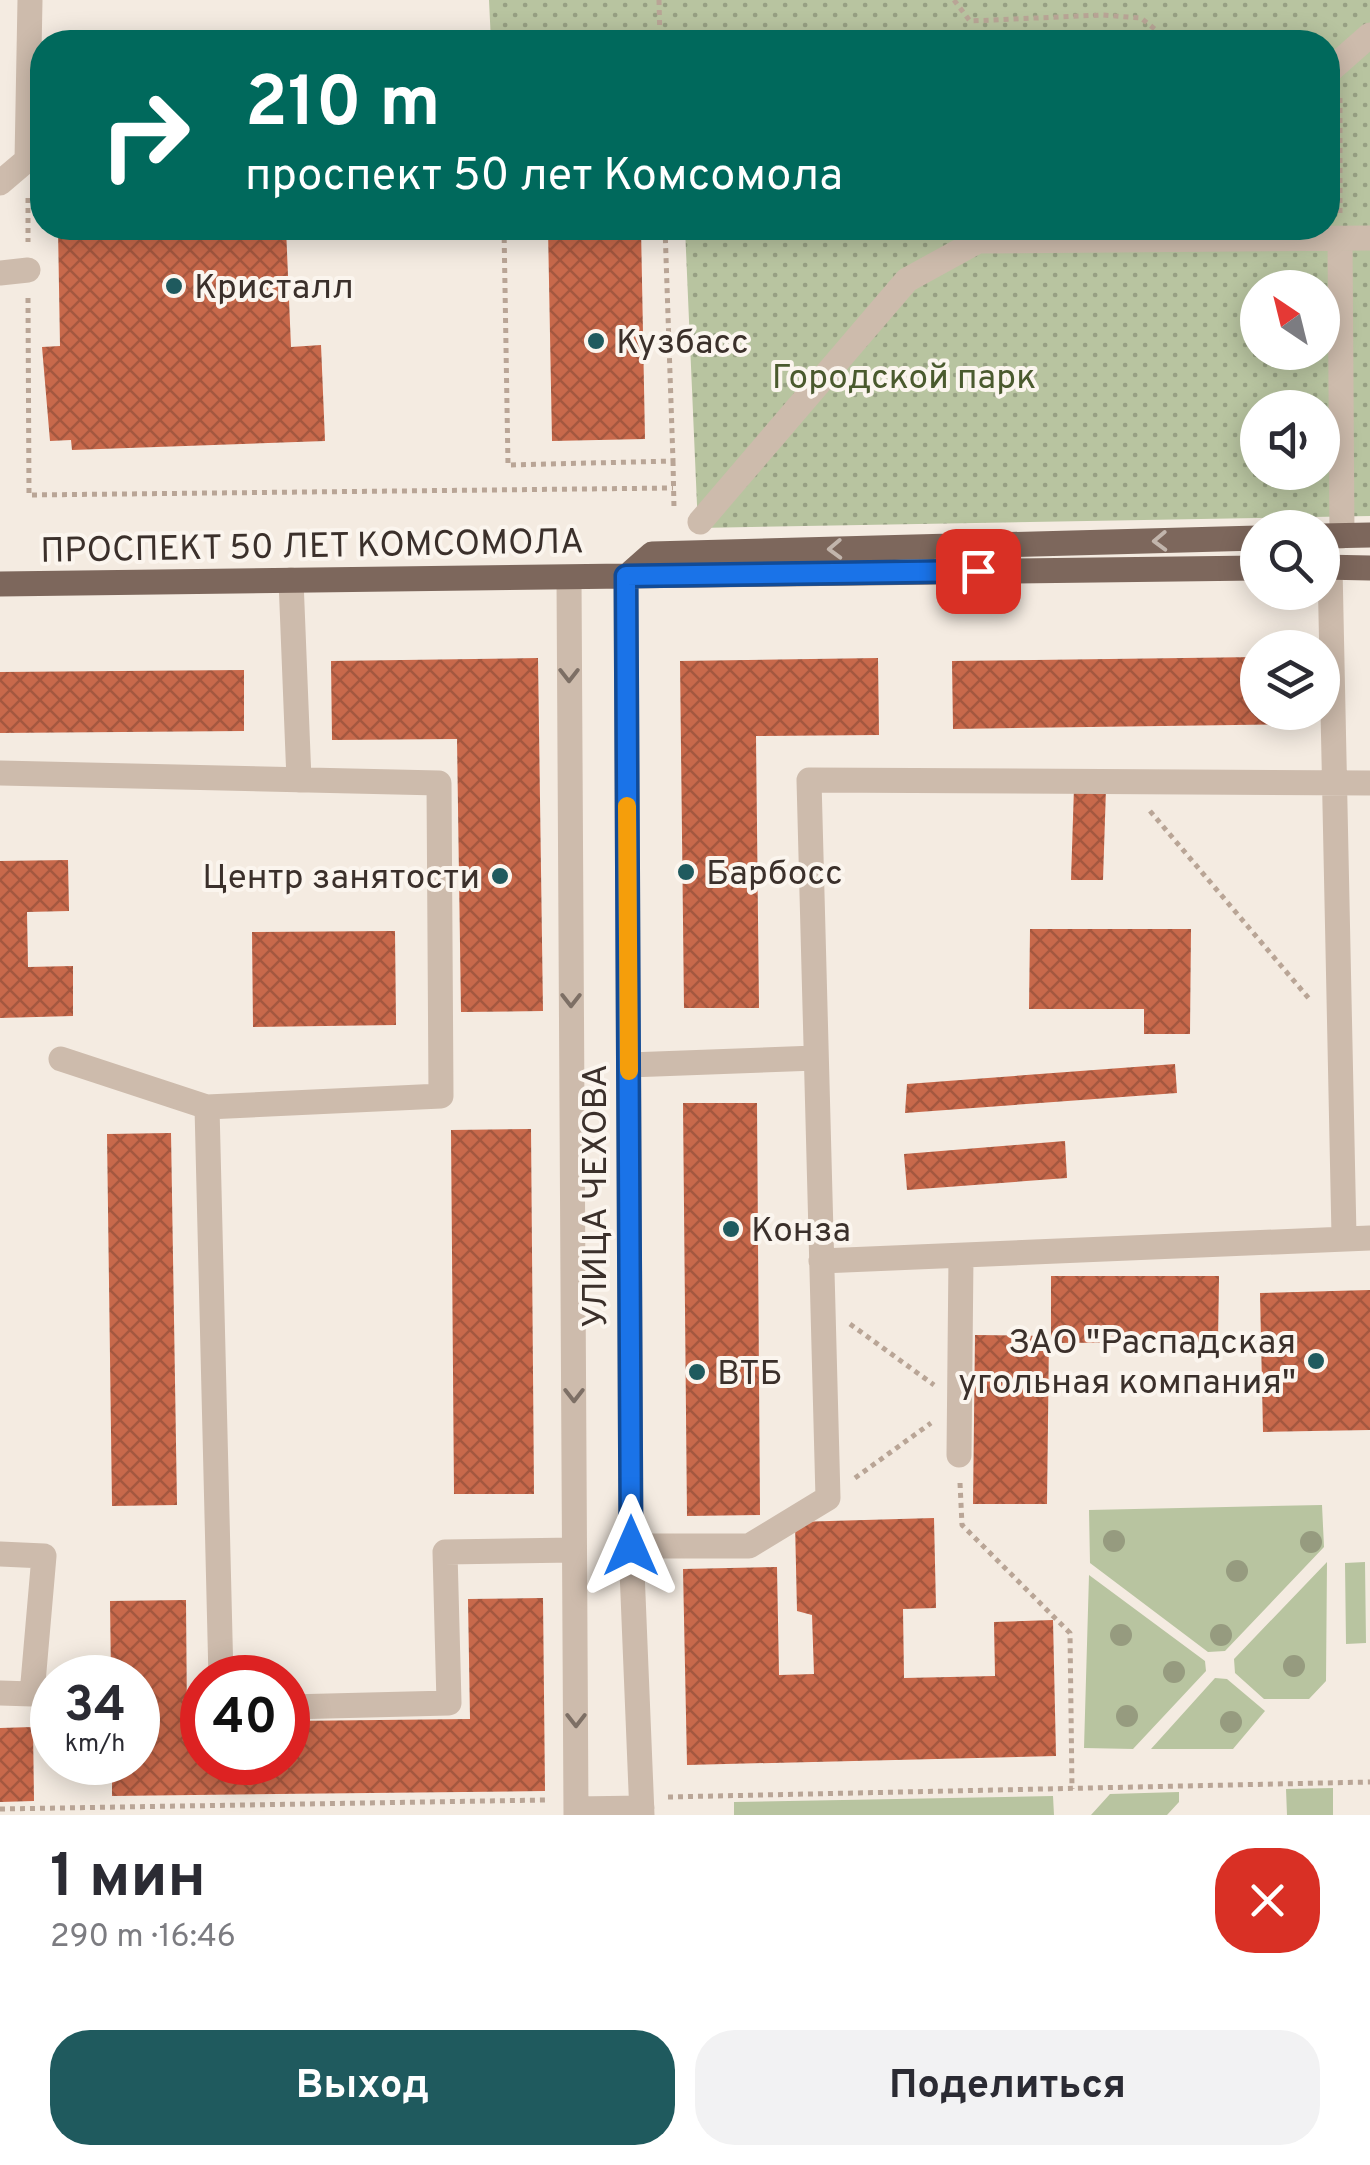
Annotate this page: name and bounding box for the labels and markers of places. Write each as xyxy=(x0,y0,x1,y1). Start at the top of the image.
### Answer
place label: Кристалл xyxy=(194,267,354,311)
marker: Кристалл xyxy=(163,275,185,297)
place label: Кузбасс xyxy=(616,322,749,366)
marker: Кузбасс xyxy=(585,330,607,352)
pin xyxy=(936,529,1021,614)
place label: Барбосс xyxy=(706,853,843,897)
place label: Центр занятости xyxy=(202,857,480,901)
marker: Барбосс xyxy=(675,861,697,883)
marker: Центр занятости xyxy=(489,865,511,887)
place label: Конза xyxy=(751,1210,851,1254)
marker: Конза xyxy=(720,1218,742,1240)
place label: ЗАО "Распадская угольная компания" xyxy=(958,1322,1296,1406)
marker: ЗАО "Распадская угольная компания" xyxy=(1305,1350,1327,1372)
place label: ВТБ xyxy=(717,1353,783,1397)
marker: ВТБ xyxy=(686,1361,708,1383)

